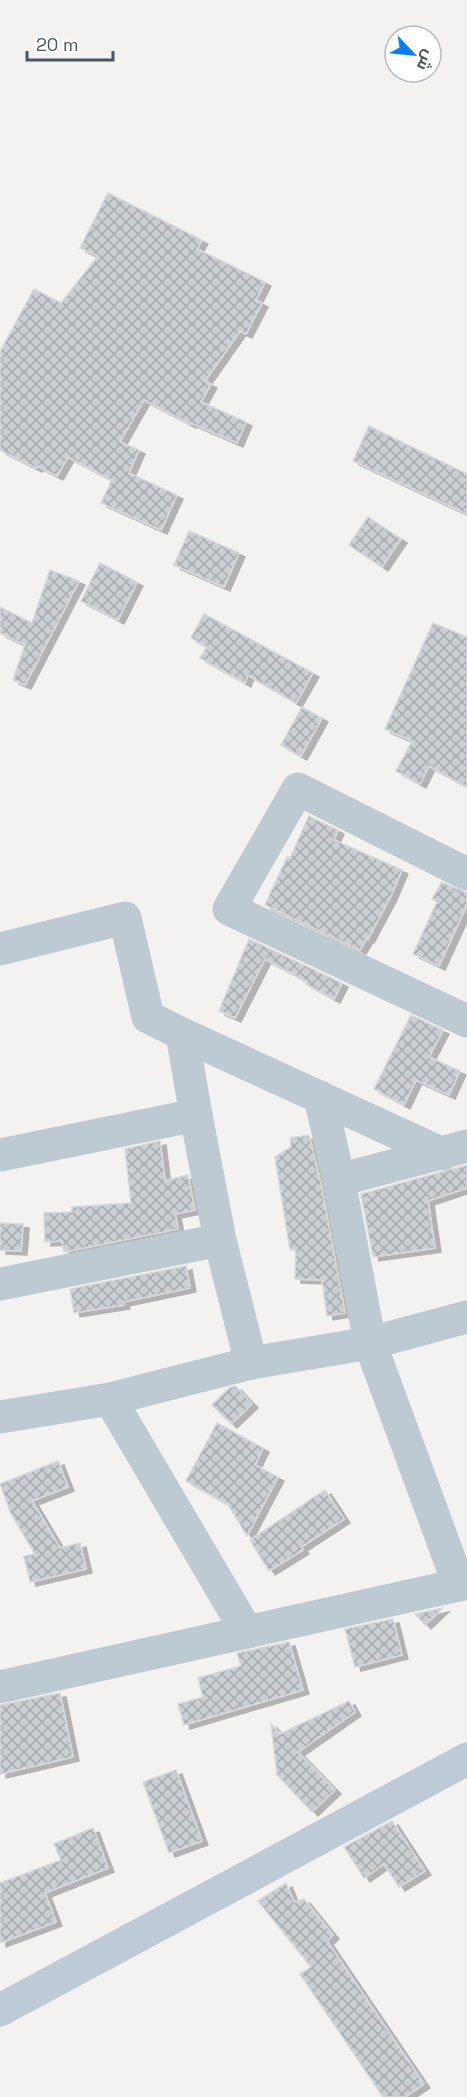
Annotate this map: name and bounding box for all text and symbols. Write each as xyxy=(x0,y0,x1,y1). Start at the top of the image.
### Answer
scale bar xyxy=(27,24,112,62)
north arrow xyxy=(383,24,443,84)
text: 20 m xyxy=(36,33,79,56)
text: ش xyxy=(412,47,440,74)

